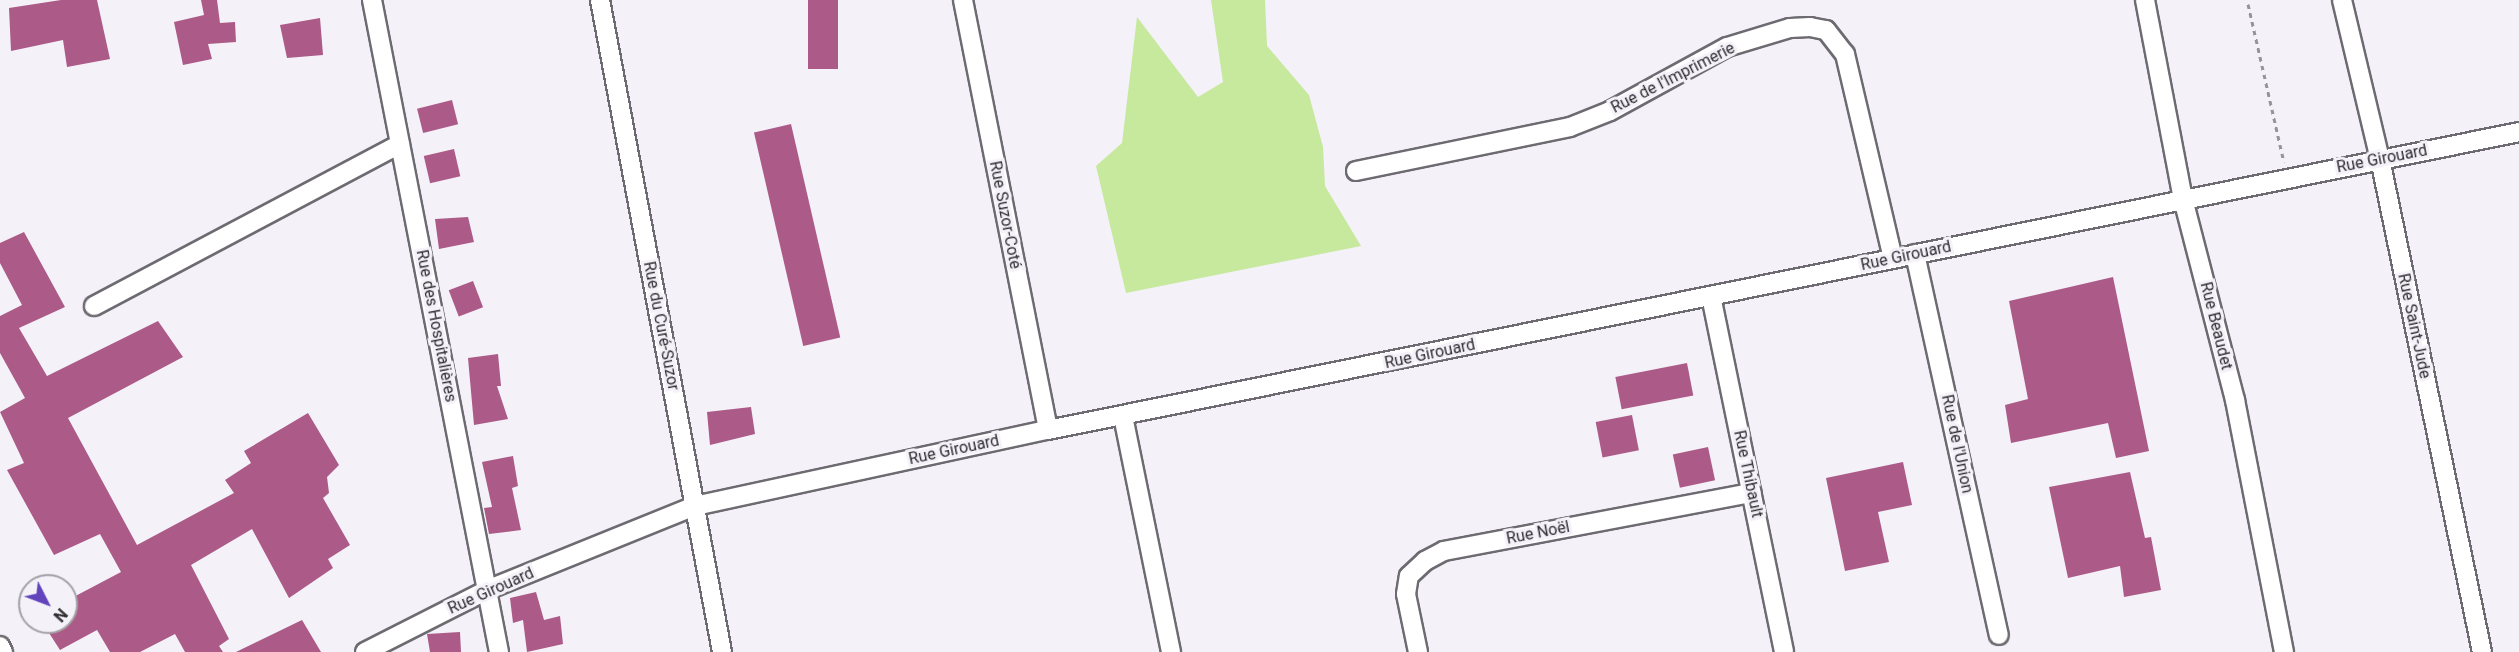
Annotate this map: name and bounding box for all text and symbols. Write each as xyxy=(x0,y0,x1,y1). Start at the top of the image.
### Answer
street label: Rue de l'Imprimerie xyxy=(1608,39,1738,117)
street label: Rue Girouard xyxy=(2335,141,2429,177)
street label: Rue Suzor-Coté xyxy=(985,159,1025,271)
street label: Rue Girouard xyxy=(1859,237,1953,275)
street label: Rue des Hospitalières xyxy=(412,248,460,404)
street label: Rue du Curé-Suzor xyxy=(639,260,683,392)
street label: Rue Saint-Jude xyxy=(2393,272,2435,380)
street label: Rue Beaudet xyxy=(2196,280,2236,372)
street label: Rue Girouard xyxy=(1383,335,1477,373)
street label: Rue de l'Union xyxy=(1937,393,1977,495)
street label: Rue Thibault xyxy=(1729,428,1767,520)
street label: Rue Girouard xyxy=(907,431,1001,469)
street label: Rue Noël xyxy=(1505,517,1571,549)
street label: Rue Girouard xyxy=(445,563,537,619)
north arrow xyxy=(18,574,78,634)
text: N xyxy=(49,604,71,626)

